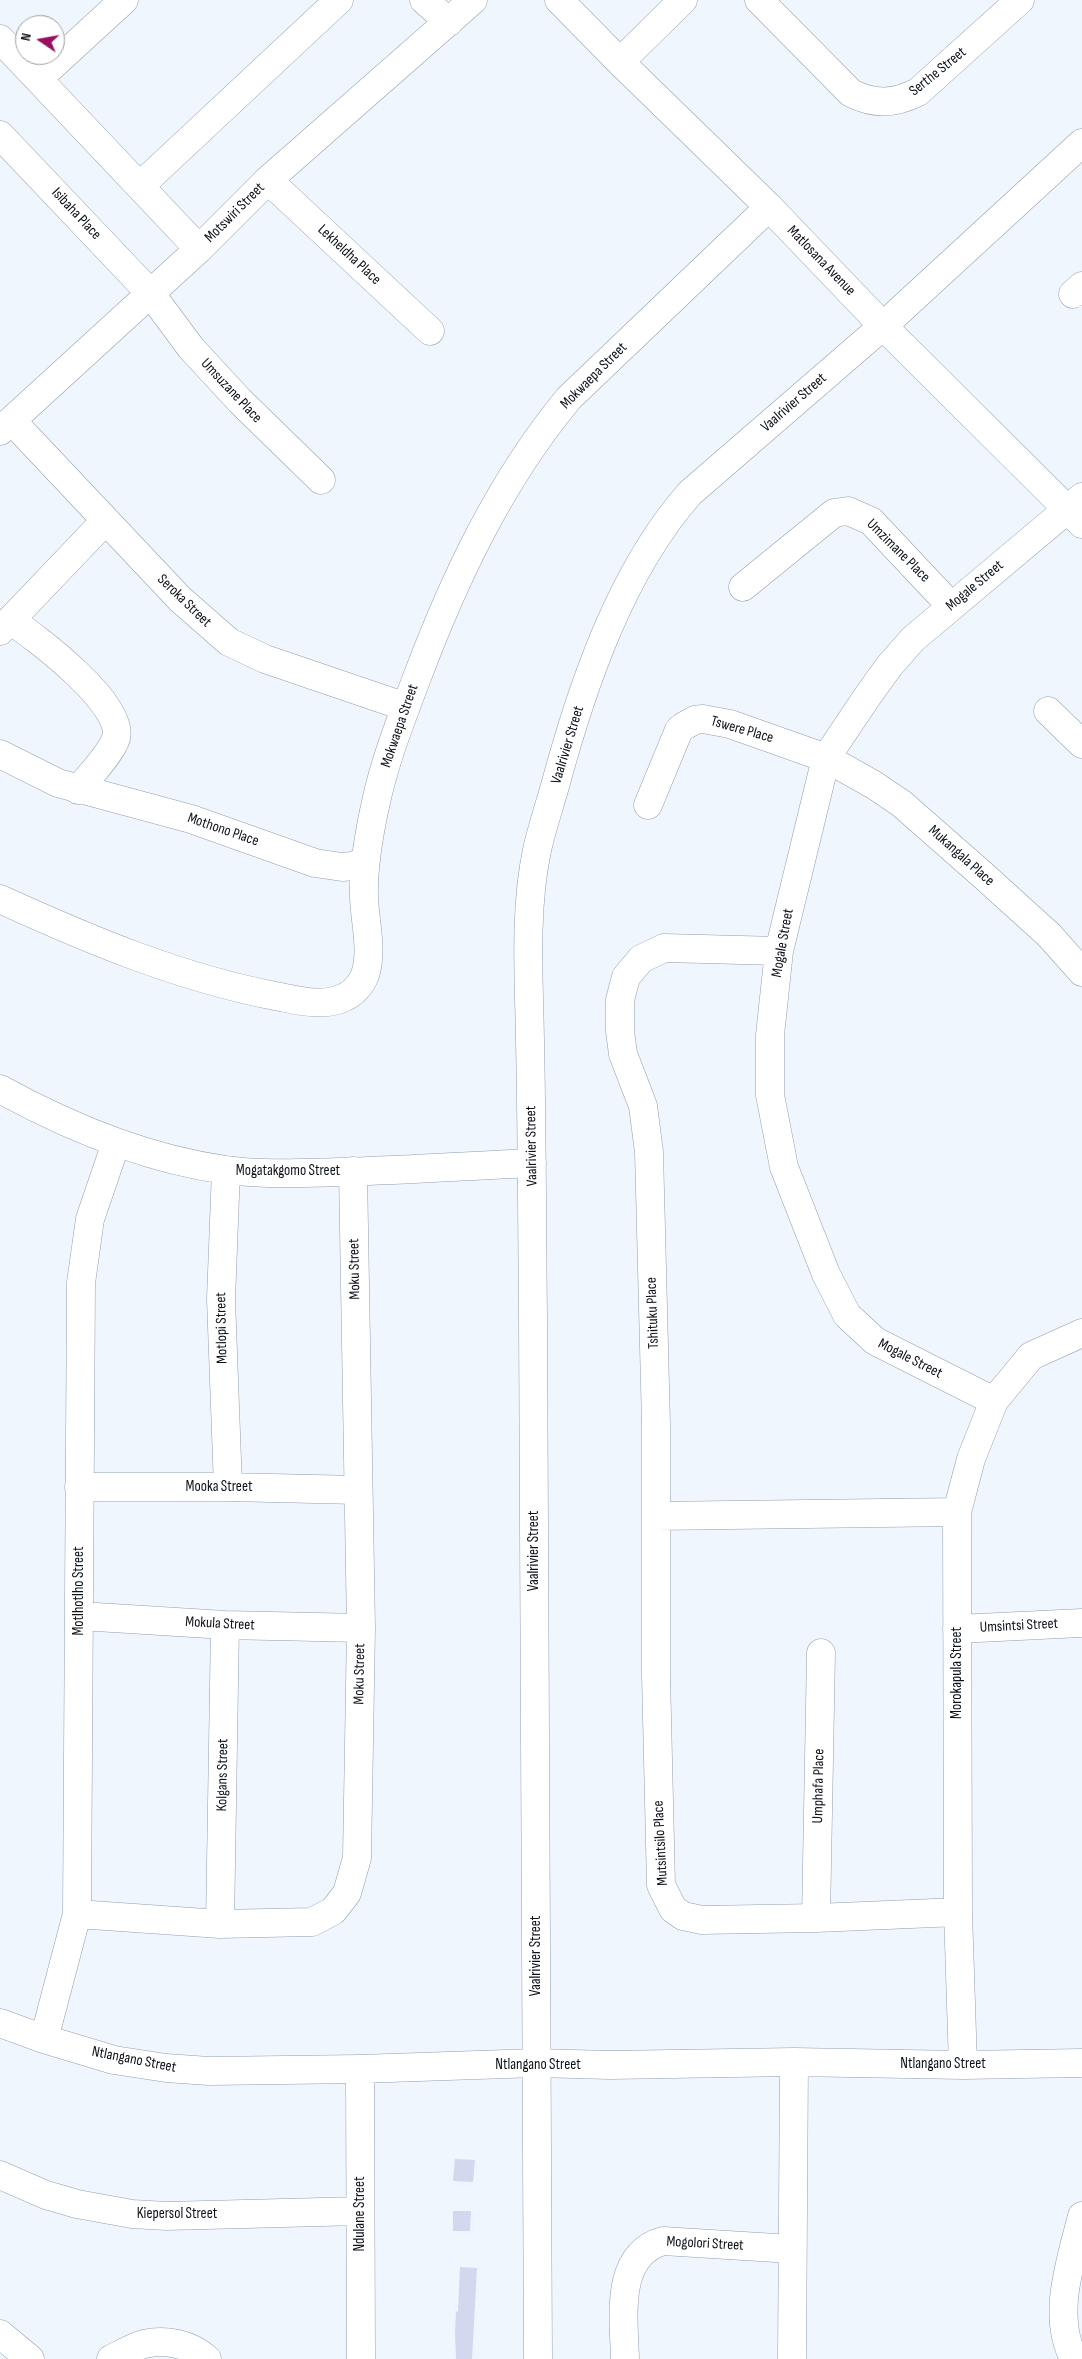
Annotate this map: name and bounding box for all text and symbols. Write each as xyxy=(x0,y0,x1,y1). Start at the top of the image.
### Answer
north arrow xyxy=(15,15,65,65)
text: N xyxy=(17,32,35,42)
street label: Serthe Street xyxy=(906,44,970,100)
street label: Motswiri Street xyxy=(201,179,269,247)
street label: Isibaha Place xyxy=(47,184,105,244)
street label: Lekheldha Place xyxy=(314,221,384,289)
street label: Matlosana Avenue xyxy=(783,222,859,300)
street label: Mokwaepa Street xyxy=(557,339,631,413)
street label: Umsuzane Place xyxy=(197,355,265,427)
street label: Vaalrivier Street xyxy=(758,370,830,436)
street label: Umzimane Place xyxy=(863,516,933,586)
street label: Mogale Street xyxy=(943,557,1007,615)
street label: Seroka Street xyxy=(153,571,215,631)
street label: Mokwaepa Street xyxy=(377,682,423,770)
street label: Vaalrivier Street xyxy=(548,704,588,786)
street label: Tswere Place xyxy=(709,712,775,748)
street label: Mothono Place xyxy=(185,809,261,851)
street label: Mukangala Place xyxy=(924,822,998,890)
street label: Mogale Street xyxy=(768,907,798,979)
street label: Vaalrivier Street xyxy=(522,1106,542,1186)
street label: Mogatakgomo Street xyxy=(236,1162,340,1180)
street label: Moku Street xyxy=(345,1238,365,1300)
street label: Tshituku Place xyxy=(643,1277,663,1349)
street label: Motlopi Street xyxy=(212,1292,232,1364)
street label: Mogale Street xyxy=(875,1335,945,1383)
street label: Mooka Street xyxy=(186,1478,252,1496)
street label: Vaalrivier Street xyxy=(525,1511,543,1591)
street label: Motlhotlho Street xyxy=(70,1546,88,1636)
street label: Mokula Street xyxy=(185,1613,255,1635)
street label: Umsintsi Street xyxy=(979,1615,1059,1637)
street label: Morokapula Street xyxy=(948,1627,966,1719)
street label: Moku Street xyxy=(350,1643,370,1705)
street label: Kolgans Street xyxy=(213,1738,233,1812)
street label: Umphafa Place xyxy=(809,1749,829,1823)
street label: Mutsintsilo Place xyxy=(650,1800,672,1886)
street label: Vaalrivier Street xyxy=(527,1916,545,1996)
street label: Ntlangano Street xyxy=(90,2043,178,2077)
street label: Ntlangano Street xyxy=(900,2055,986,2073)
street label: Ntlangano Street xyxy=(495,2056,581,2074)
street label: Ndulane Street xyxy=(351,2176,369,2252)
street label: Kiepersol Street xyxy=(137,2205,217,2223)
street label: Mogolori Street xyxy=(666,2233,744,2255)

